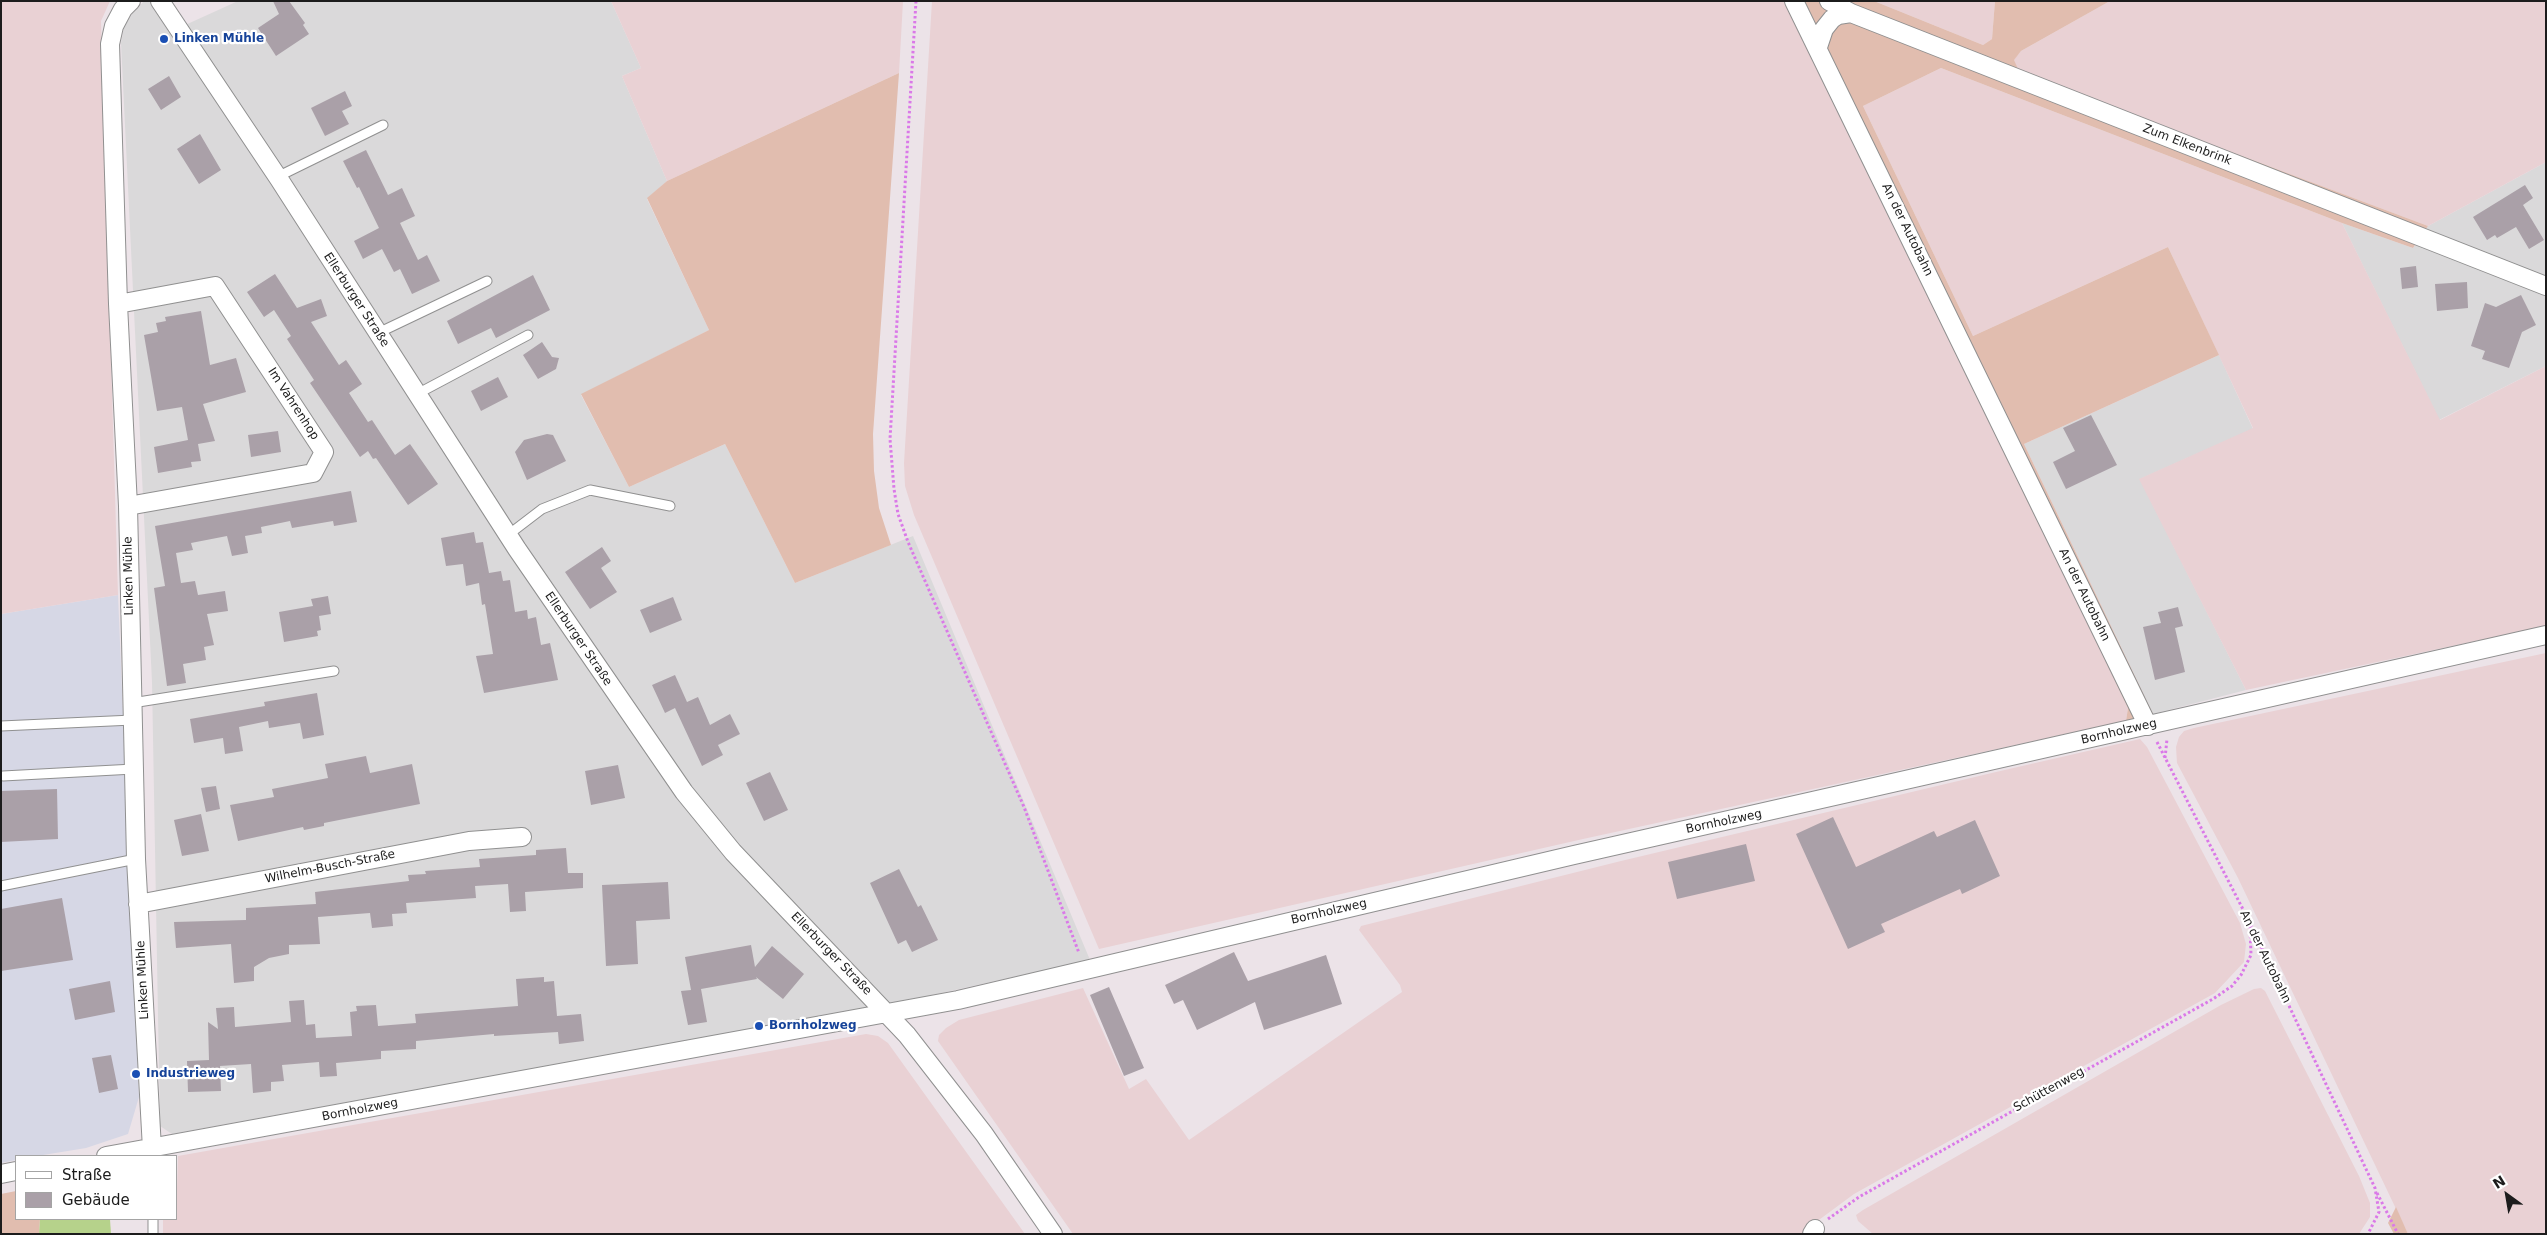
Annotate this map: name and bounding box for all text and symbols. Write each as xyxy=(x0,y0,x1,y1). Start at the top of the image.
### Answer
place label: Linken Mühle xyxy=(174,32,264,46)
marker: Linken Mühle xyxy=(158,33,170,45)
street label: Zum Elkenbrink xyxy=(2140,121,2234,169)
street label: An der Autobahn xyxy=(1878,181,1936,279)
street label: Ellerburger Straße xyxy=(320,250,392,350)
street label: Im Vahrenhop xyxy=(264,365,322,443)
street label: Linken Mühle xyxy=(121,536,137,616)
street label: An der Autobahn xyxy=(2055,546,2113,644)
street label: Ellerburger Straße xyxy=(541,589,615,689)
street label: Bornholzweg xyxy=(2080,716,2158,748)
street label: Bornholzweg xyxy=(1685,807,1763,837)
street label: Wilhelm-Busch-Straße xyxy=(264,847,396,887)
street label: Bornholzweg xyxy=(1290,896,1368,928)
street label: An der Autobahn xyxy=(2236,908,2294,1006)
street label: Ellerburger Straße xyxy=(788,910,874,998)
street label: Linken Mühle xyxy=(134,940,152,1020)
place label: Bornholzweg xyxy=(769,1019,857,1033)
marker: Bornholzweg xyxy=(753,1020,765,1032)
street label: Schüttenweg xyxy=(2011,1065,2087,1115)
place label: Industrieweg xyxy=(146,1067,235,1081)
marker: Industrieweg xyxy=(130,1068,142,1080)
street label: Bornholzweg xyxy=(321,1096,399,1124)
legend xyxy=(15,1155,178,1220)
text: Straße xyxy=(62,1166,111,1184)
north arrow xyxy=(2482,1170,2532,1220)
text: N xyxy=(2490,1172,2508,1192)
text: Gebäude xyxy=(62,1191,130,1209)

